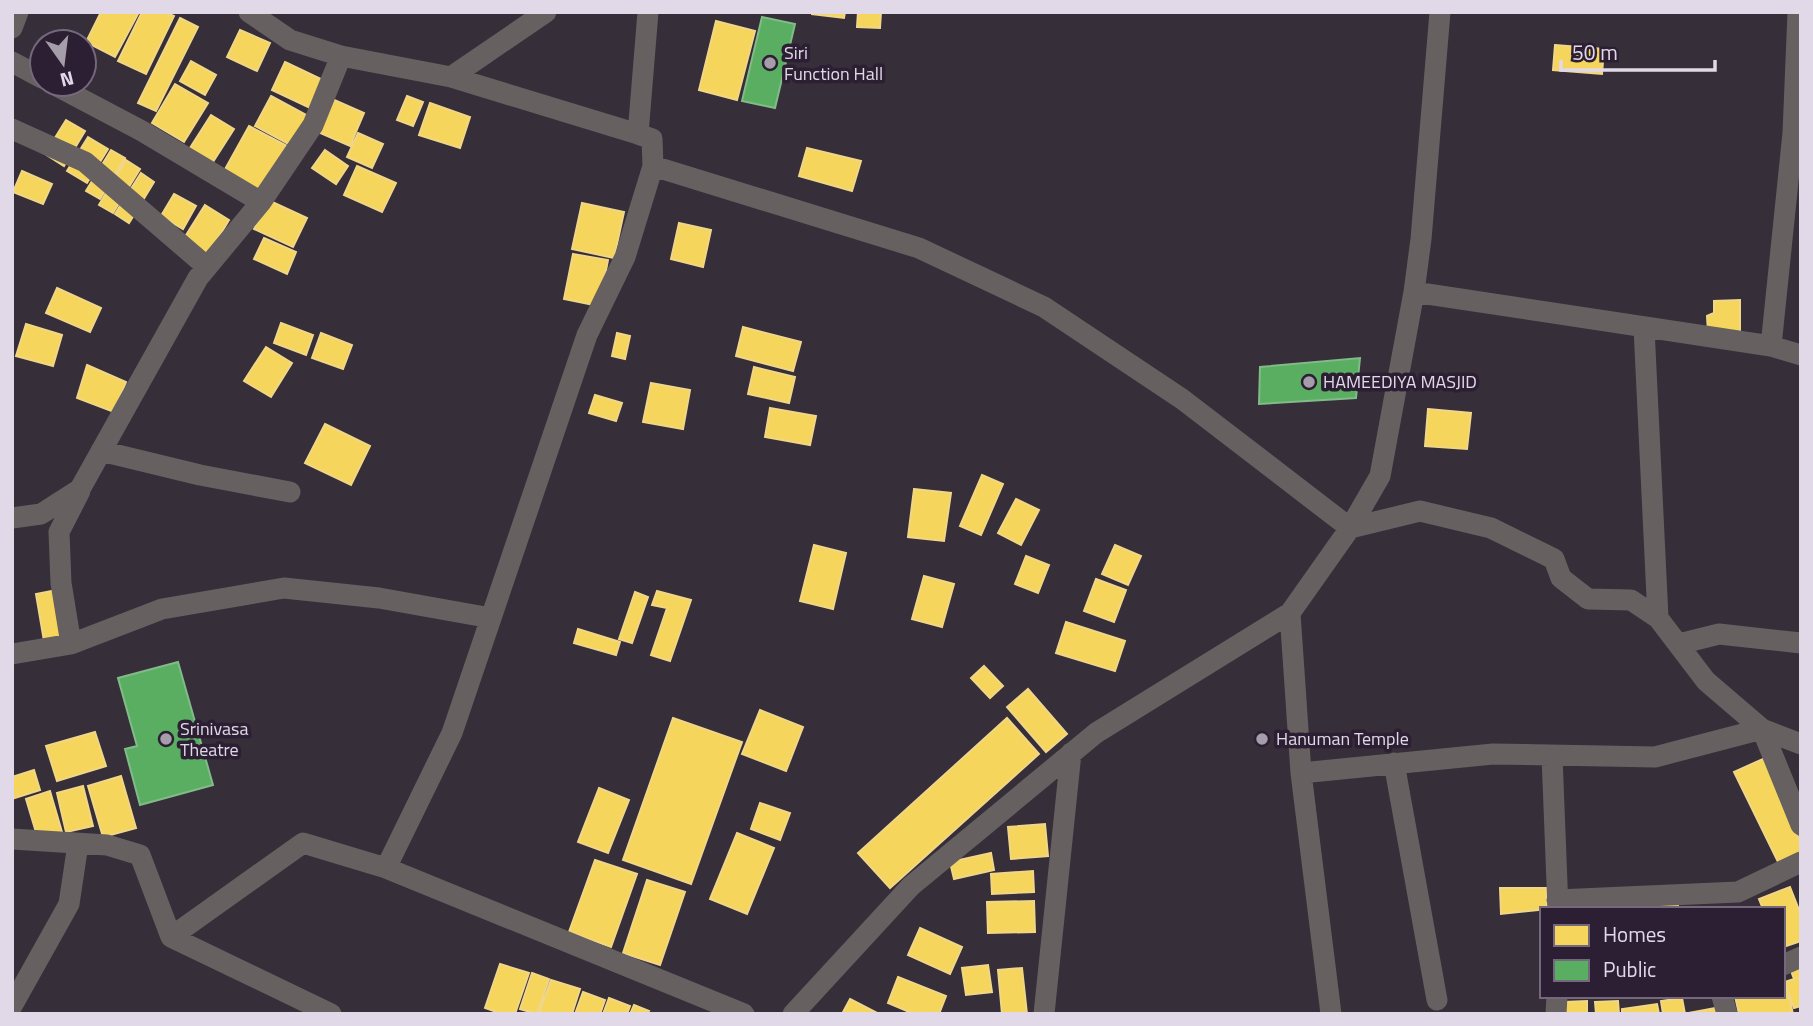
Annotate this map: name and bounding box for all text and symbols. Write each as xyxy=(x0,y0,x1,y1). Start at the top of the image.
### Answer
north arrow xyxy=(28,28,98,98)
scale bar xyxy=(1561,28,1715,72)
text: 50 m xyxy=(1572,36,1618,68)
place label: Siri Function Hall xyxy=(784,39,883,87)
marker: Siri Function Hall xyxy=(762,55,778,71)
text: N xyxy=(57,64,77,96)
place label: HAMEEDIYA MASJID xyxy=(1323,368,1477,395)
marker: HAMEEDIYA MASJID xyxy=(1301,374,1317,390)
place label: Srinivasa Theatre xyxy=(180,715,248,763)
place label: Hanuman Temple xyxy=(1276,725,1409,752)
marker: Srinivasa Theatre xyxy=(158,731,174,747)
marker: Hanuman Temple xyxy=(1254,731,1270,747)
legend xyxy=(1540,907,1785,998)
text: Homes xyxy=(1603,918,1666,950)
text: Public xyxy=(1603,953,1656,985)

